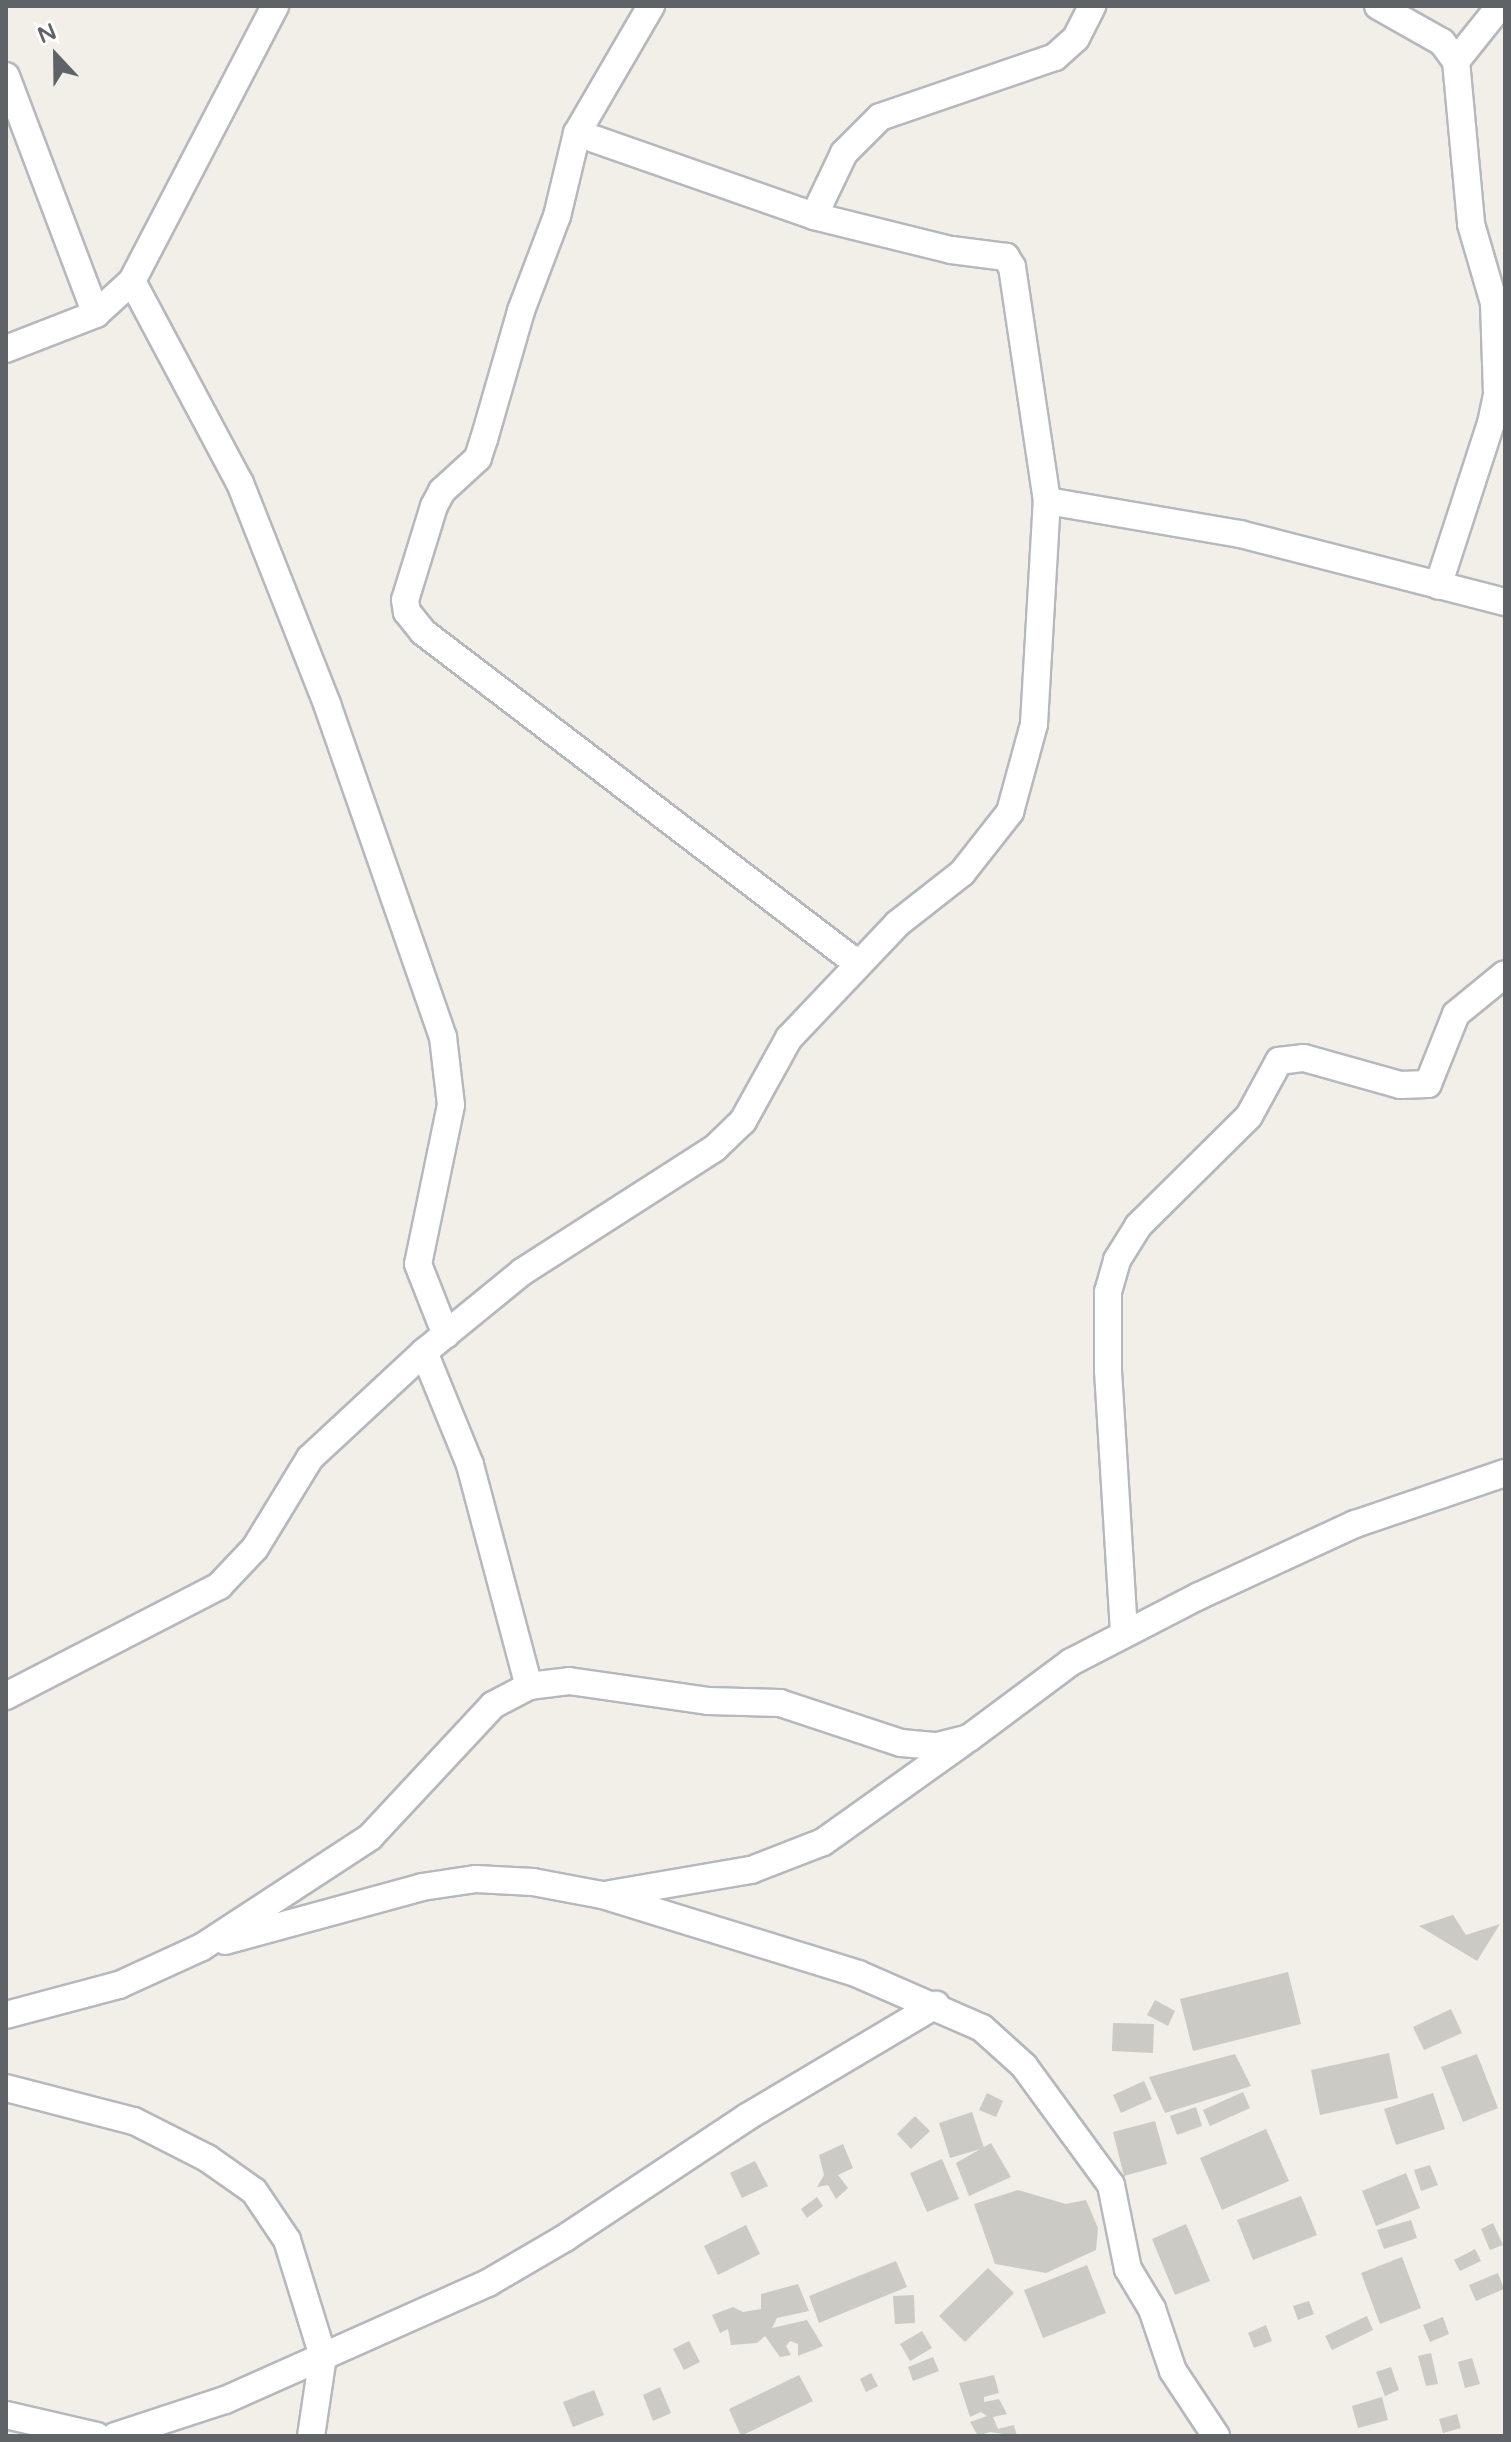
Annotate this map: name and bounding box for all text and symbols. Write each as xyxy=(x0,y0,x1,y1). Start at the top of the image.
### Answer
north arrow xyxy=(16,16,96,96)
text: N xyxy=(34,18,60,49)

